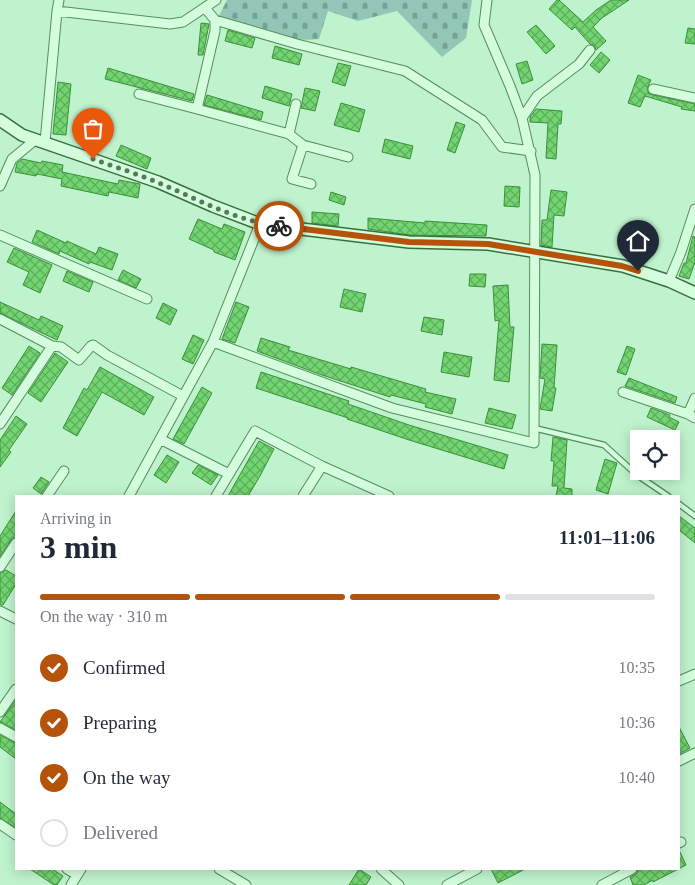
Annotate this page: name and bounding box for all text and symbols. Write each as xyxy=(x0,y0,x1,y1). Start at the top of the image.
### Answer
pin xyxy=(72,108,114,159)
icon: bag xyxy=(79,115,107,143)
courier xyxy=(254,201,304,251)
icon: bike xyxy=(265,212,293,240)
pin xyxy=(617,220,659,271)
icon: home xyxy=(624,227,652,255)
map controls xyxy=(630,430,680,480)
button: locate xyxy=(630,430,680,480)
text: Arriving in xyxy=(40,510,112,527)
text: 11:01–11:06 xyxy=(559,527,655,548)
text: 3 min xyxy=(40,529,117,565)
text: On the way · 310 m xyxy=(40,608,168,625)
icon: check xyxy=(40,654,68,682)
text: Confirmed xyxy=(83,657,165,678)
text: 10:35 xyxy=(619,659,655,676)
icon: check xyxy=(40,709,68,737)
text: Preparing xyxy=(83,712,157,733)
text: 10:36 xyxy=(619,714,655,731)
icon: check xyxy=(40,764,68,792)
text: On the way xyxy=(83,767,171,788)
text: 10:40 xyxy=(619,769,655,786)
text: Delivered xyxy=(83,822,158,843)

